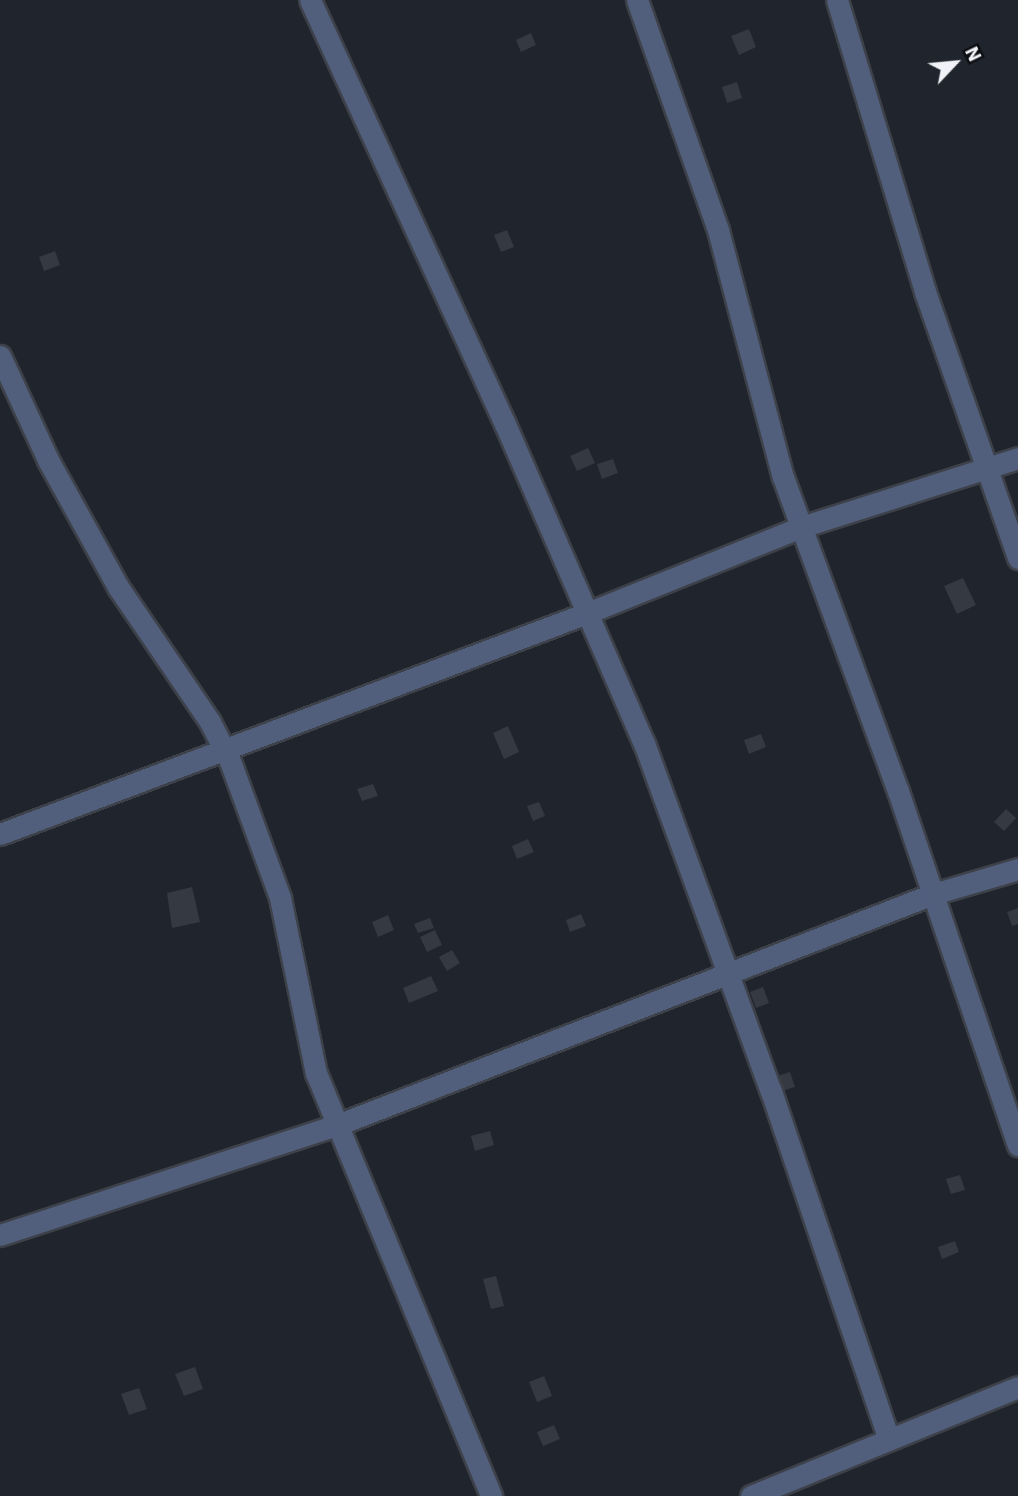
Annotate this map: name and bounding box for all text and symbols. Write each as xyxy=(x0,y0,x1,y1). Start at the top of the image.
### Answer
north arrow xyxy=(920,28,990,98)
text: N xyxy=(960,42,988,65)

